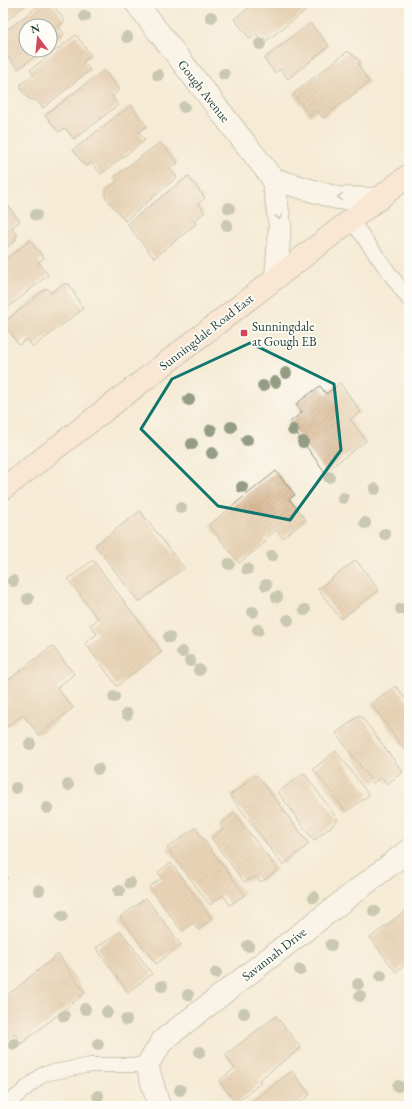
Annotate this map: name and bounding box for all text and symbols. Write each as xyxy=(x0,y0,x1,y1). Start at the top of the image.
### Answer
north arrow xyxy=(18,18,58,58)
text: N xyxy=(29,20,42,36)
street label: Gough Avenue xyxy=(174,56,234,126)
one-way arrow xyxy=(337,193,343,202)
one-way arrow xyxy=(274,214,282,220)
street label: Sunningdale Road East xyxy=(155,290,257,374)
place label: Sunningdale at Gough EB xyxy=(252,318,317,350)
marker: Sunningdale at Gough EB xyxy=(239,328,249,338)
street label: Savannah Drive xyxy=(238,923,310,985)

